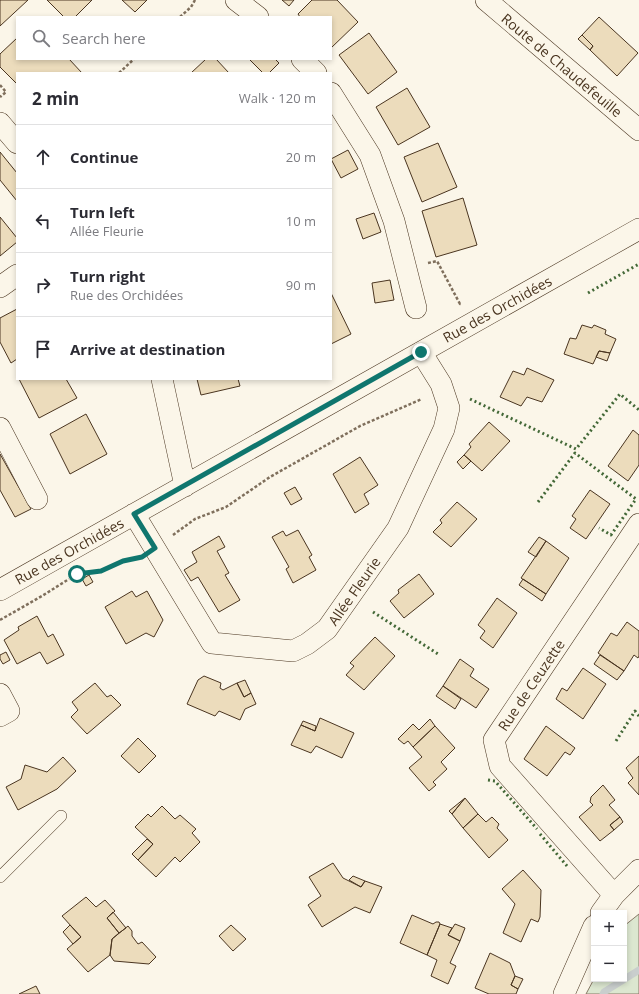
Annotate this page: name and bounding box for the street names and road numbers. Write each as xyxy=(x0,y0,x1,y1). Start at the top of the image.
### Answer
street label: Route de Chaudefeuille xyxy=(498,9,626,121)
street label: Rue des Orchidées xyxy=(439,271,555,347)
street label: Rue des Orchidées xyxy=(11,513,127,589)
street label: Allée Fleurie xyxy=(323,553,385,629)
street label: Rue de Ceuzette xyxy=(493,636,569,734)

